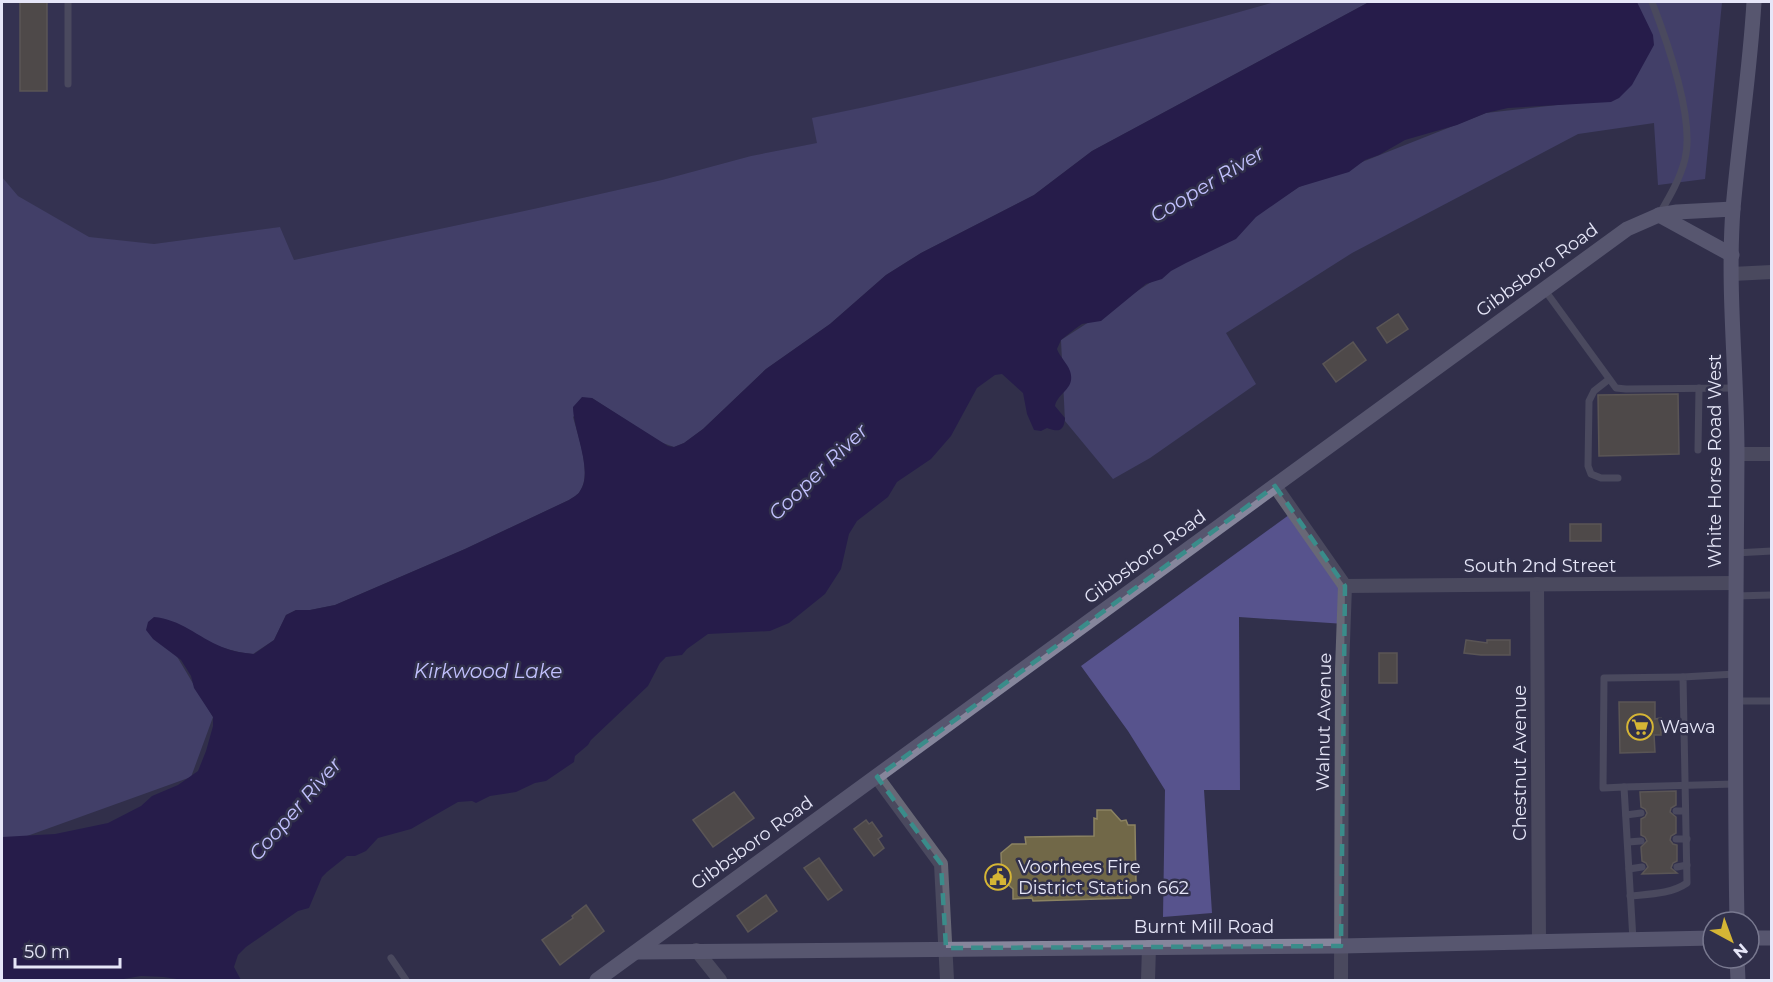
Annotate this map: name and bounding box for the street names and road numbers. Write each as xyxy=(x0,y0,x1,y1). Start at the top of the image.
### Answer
street label: Gibbsboro Road xyxy=(1472,218,1602,322)
street label: White Horse Road West xyxy=(1704,354,1726,568)
street label: Gibbsboro Road xyxy=(1080,505,1210,609)
street label: South 2nd Street xyxy=(1464,555,1616,577)
street label: Walnut Avenue xyxy=(1312,652,1336,792)
street label: Chestnut Avenue xyxy=(1509,685,1531,841)
street label: Gibbsboro Road xyxy=(687,791,817,895)
street label: Burnt Mill Road xyxy=(1134,916,1274,938)

